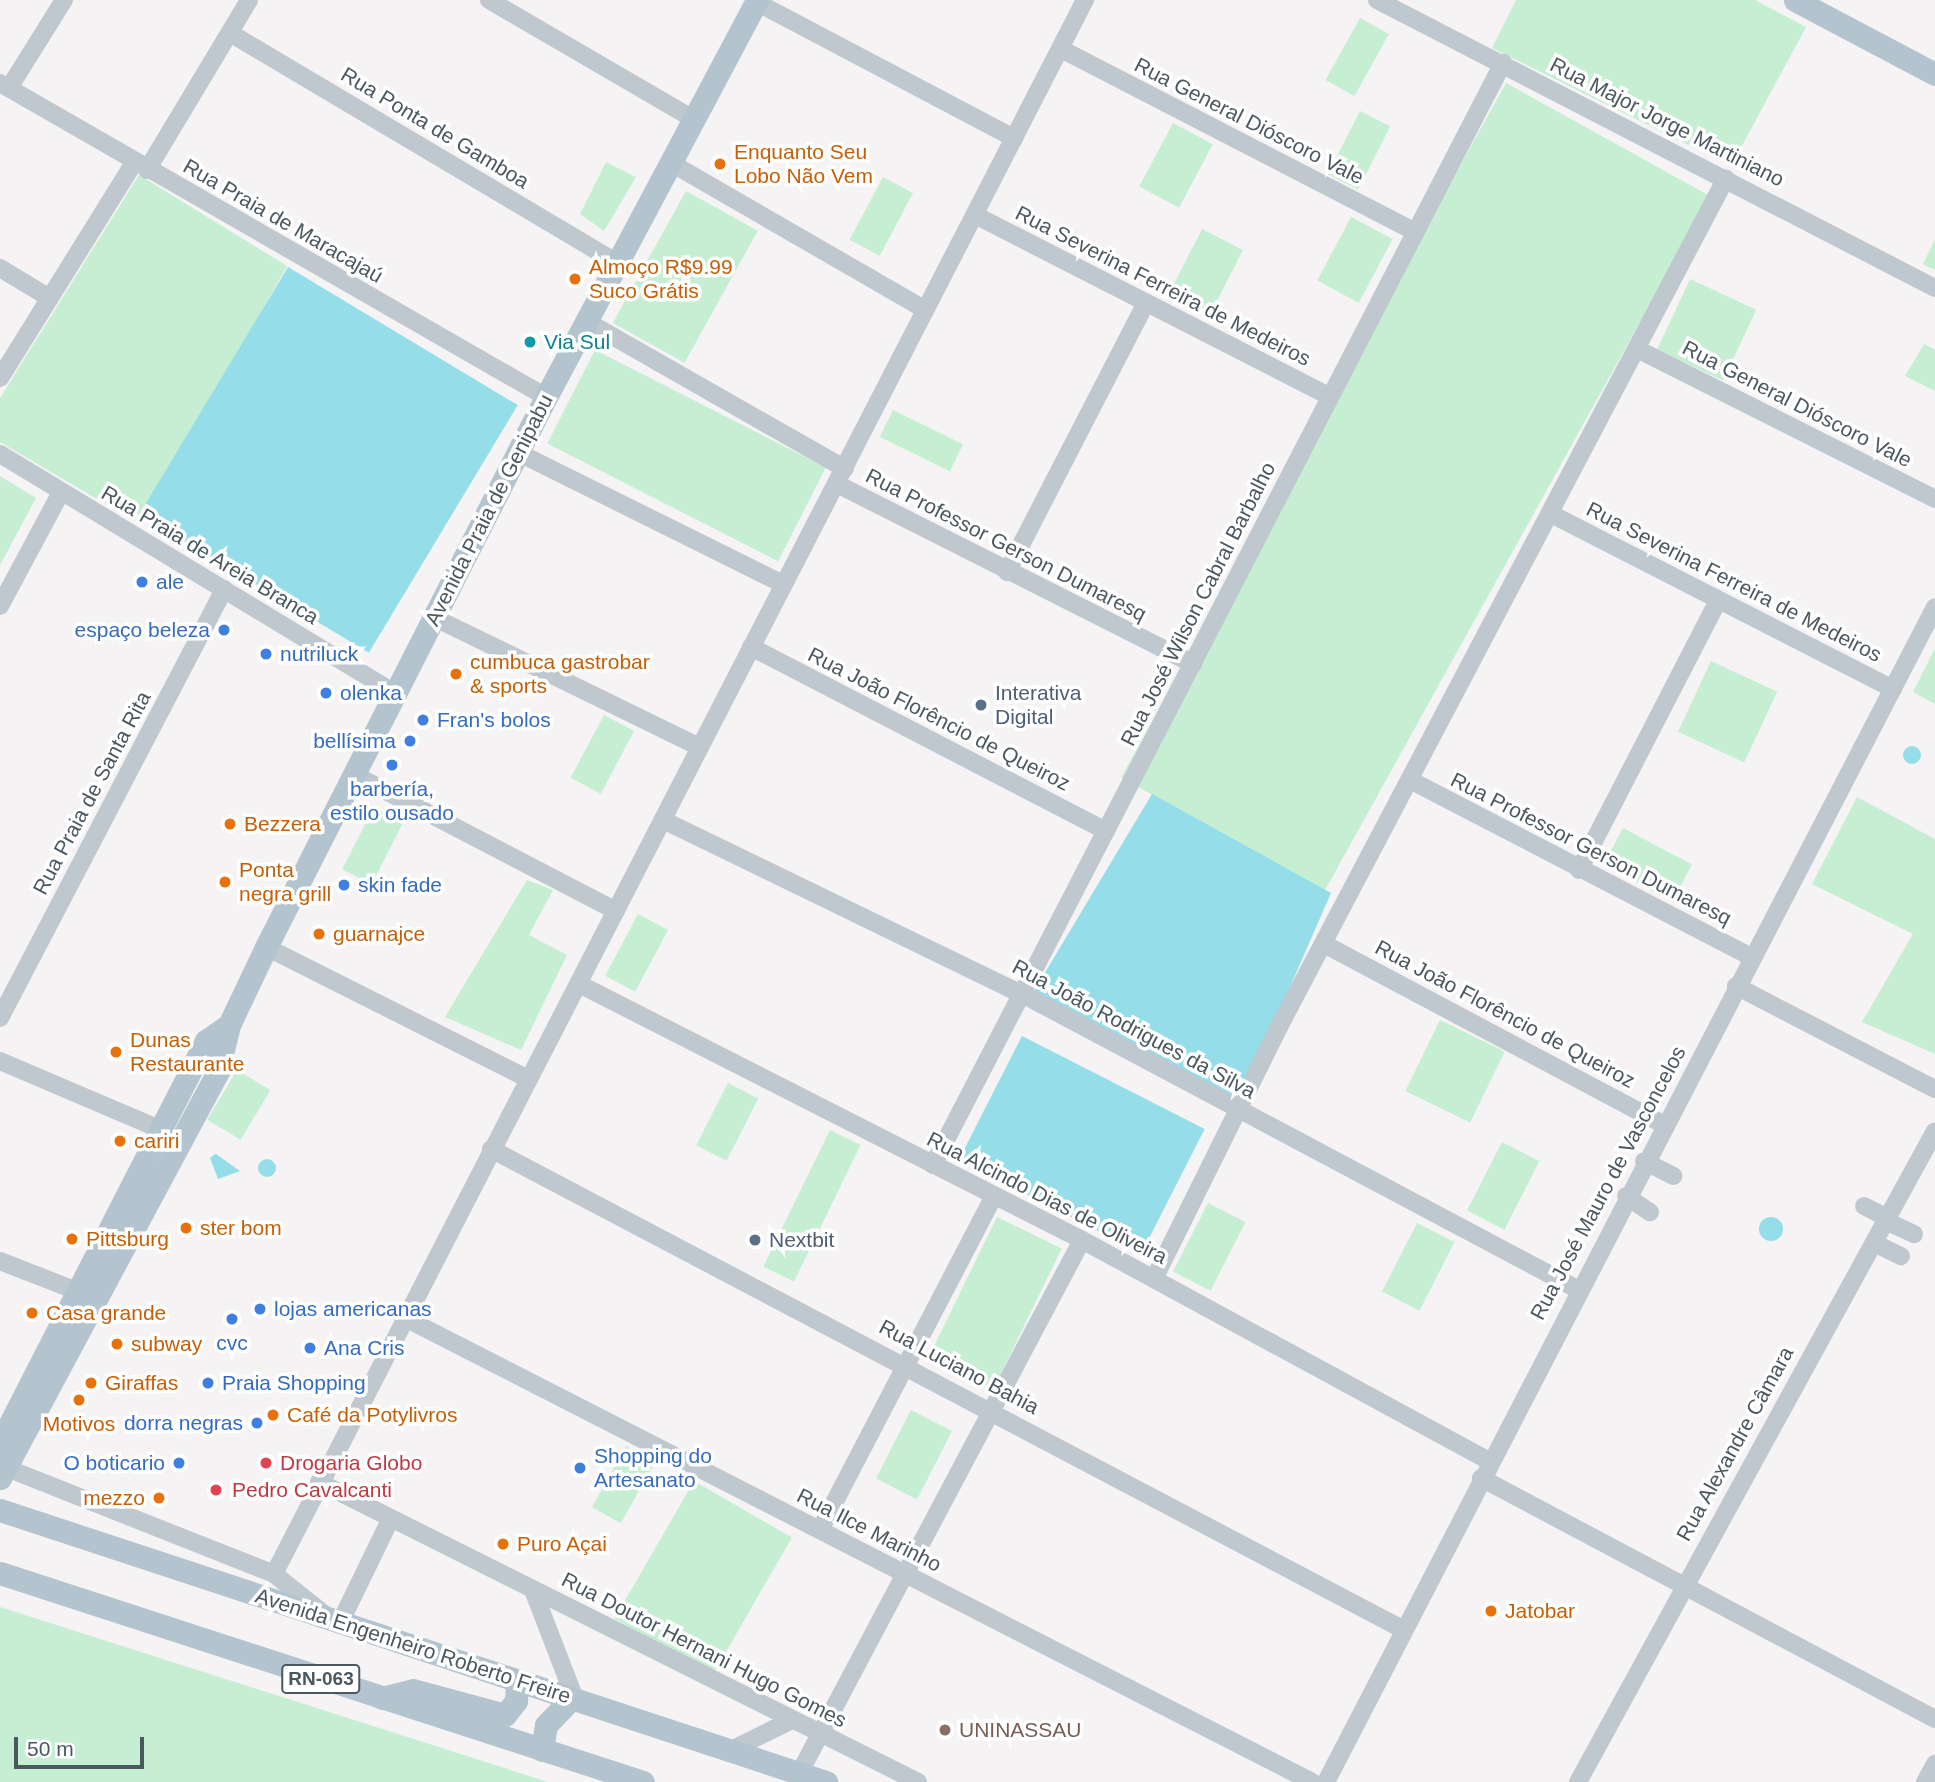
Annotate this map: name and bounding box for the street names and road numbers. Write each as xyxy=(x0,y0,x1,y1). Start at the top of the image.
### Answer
street label: Rua General Dióscoro Vale xyxy=(1130,52,1368,190)
street label: Rua Major Jorge Martiniano xyxy=(1546,52,1788,192)
street label: Rua Ponta de Gamboa xyxy=(336,62,534,194)
street label: Rua Praia de Maracajaú xyxy=(179,153,387,289)
street label: Rua Severina Ferreira de Medeiros xyxy=(1011,200,1315,372)
street label: Rua General Dióscoro Vale xyxy=(1678,335,1916,473)
street label: Avenida Praia de Genipabu xyxy=(420,390,558,630)
street label: Rua José Wilson Cabral Barbalho xyxy=(1115,458,1281,750)
street label: Rua Professor Gerson Dumaresq xyxy=(861,463,1151,627)
street label: Rua Praia de Areia Branca xyxy=(96,480,324,630)
street label: Rua Severina Ferreira de Medeiros xyxy=(1582,496,1886,668)
street label: Rua João Florêncio de Queiroz xyxy=(804,642,1074,796)
street label: Rua Praia de Santa Rita xyxy=(28,687,156,899)
street label: Rua Professor Gerson Dumaresq xyxy=(1446,767,1736,931)
street label: Rua João Florêncio de Queiroz xyxy=(1371,935,1639,1093)
street label: Rua João Rodrigues da Silva xyxy=(1008,954,1260,1104)
street label: Rua José Mauro de Vasconcelos xyxy=(1525,1042,1691,1324)
street label: Rua Alcindo Dias de Oliveira xyxy=(922,1126,1172,1270)
street label: Rua Luciano Bahia xyxy=(875,1314,1043,1420)
street label: Rua Alexandre Câmara xyxy=(1671,1342,1799,1546)
street label: Rua Ilce Marinho xyxy=(793,1483,945,1577)
street label: Rua Doutor Hernani Hugo Gomes xyxy=(557,1567,851,1733)
street label: Avenida Engenheiro Roberto Freire xyxy=(252,1583,574,1709)
road number: RN-063 xyxy=(281,1664,361,1694)

